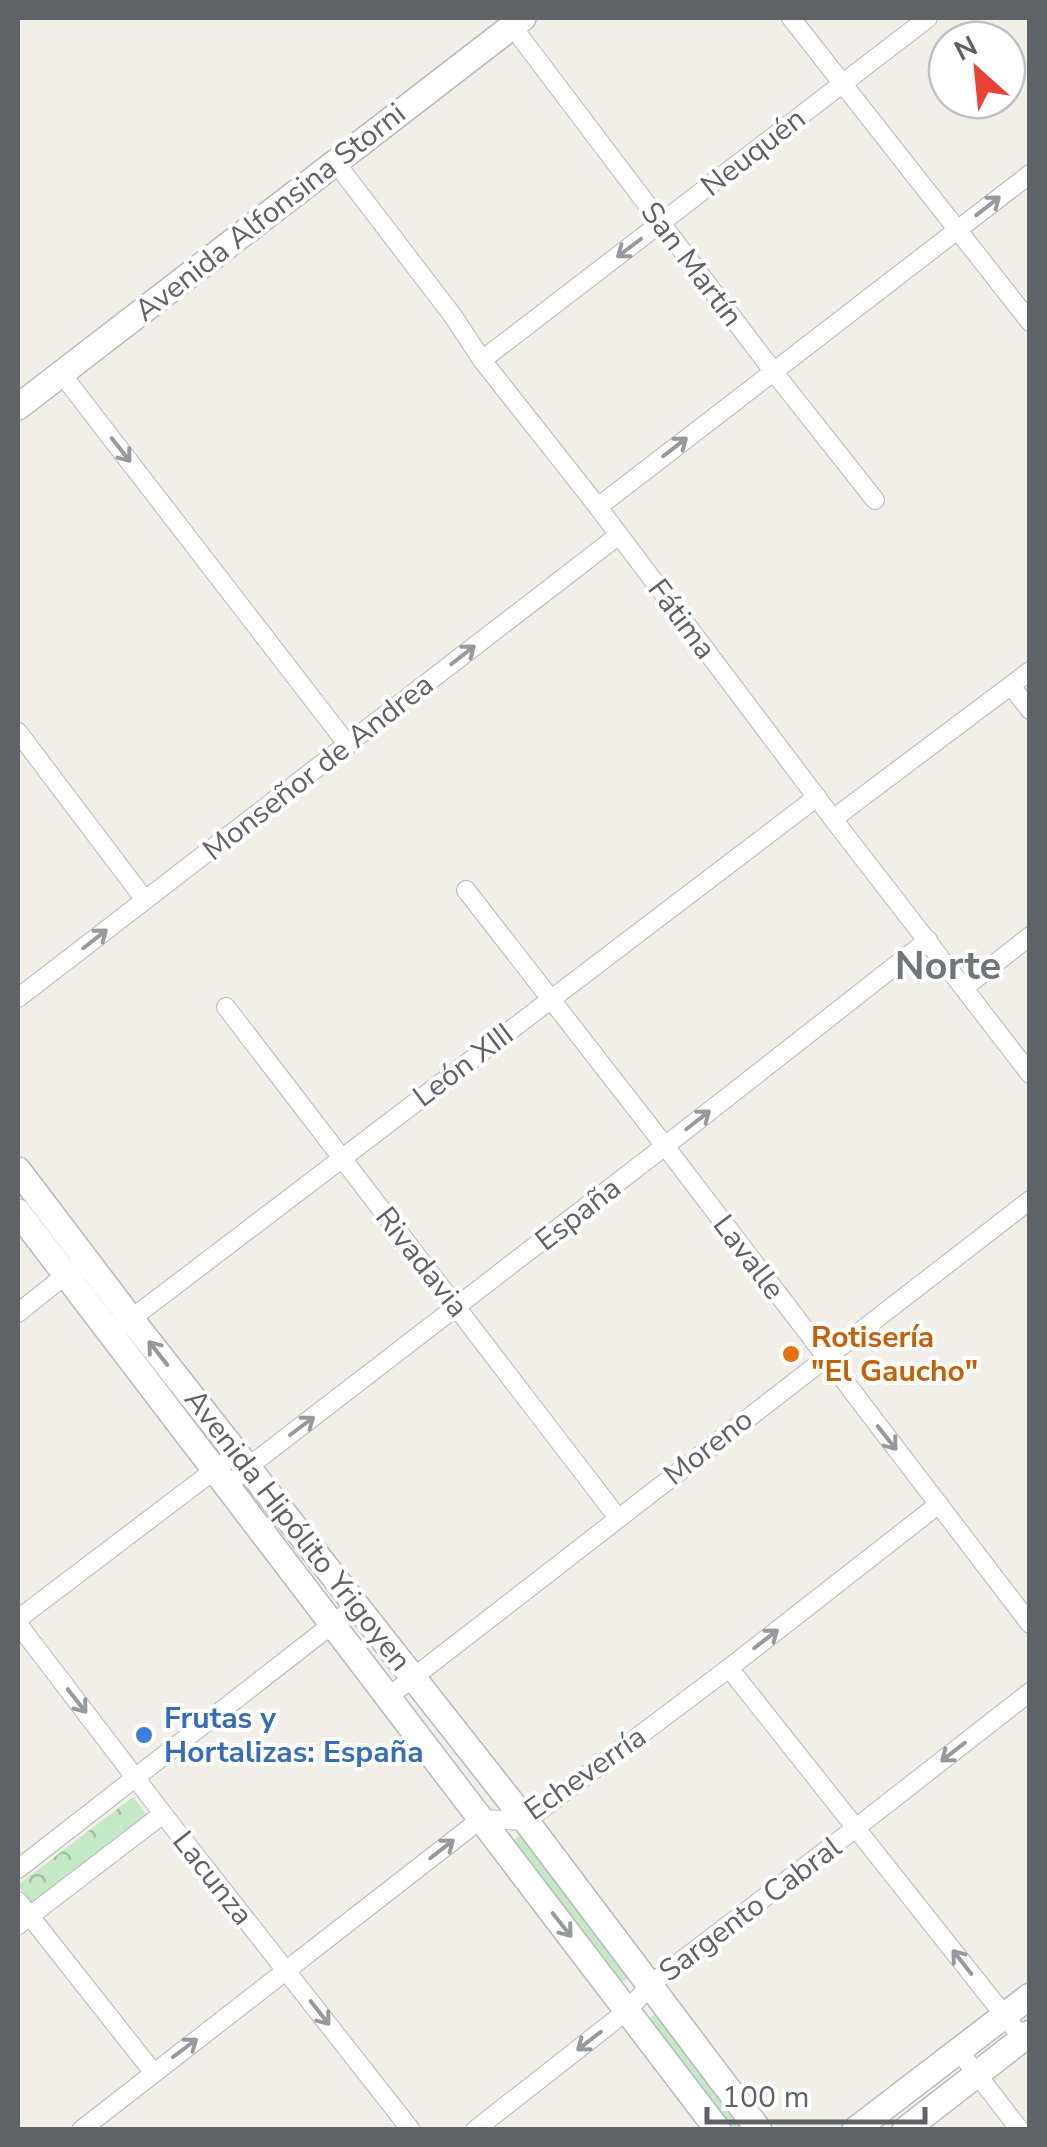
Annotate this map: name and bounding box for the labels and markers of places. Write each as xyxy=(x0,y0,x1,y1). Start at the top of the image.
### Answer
place label: Rotisería "El Gaucho" xyxy=(811,1317,978,1392)
marker: Rotisería "El Gaucho" xyxy=(780,1343,802,1365)
place label: Frutas y Hortalizas: España xyxy=(164,1698,424,1773)
marker: Frutas y Hortalizas: España xyxy=(133,1724,155,1746)

